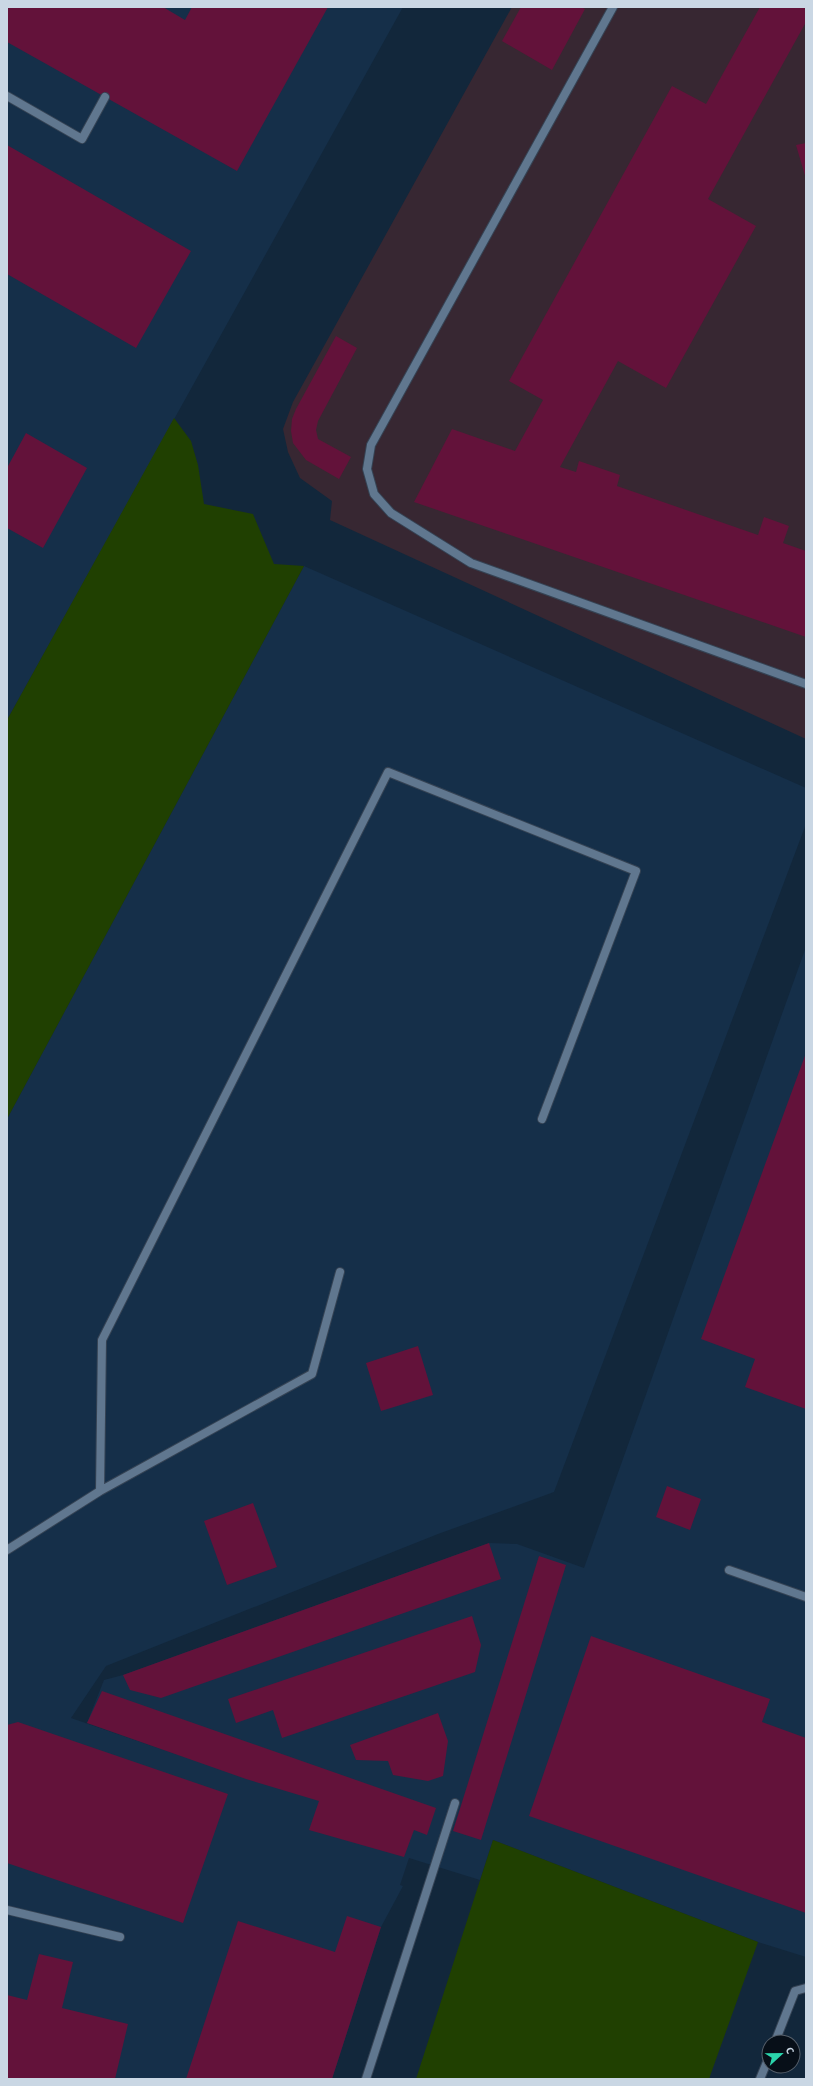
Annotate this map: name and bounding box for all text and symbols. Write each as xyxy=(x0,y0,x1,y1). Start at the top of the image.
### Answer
north arrow xyxy=(761,2034,801,2074)
text: С xyxy=(784,2046,796,2055)

